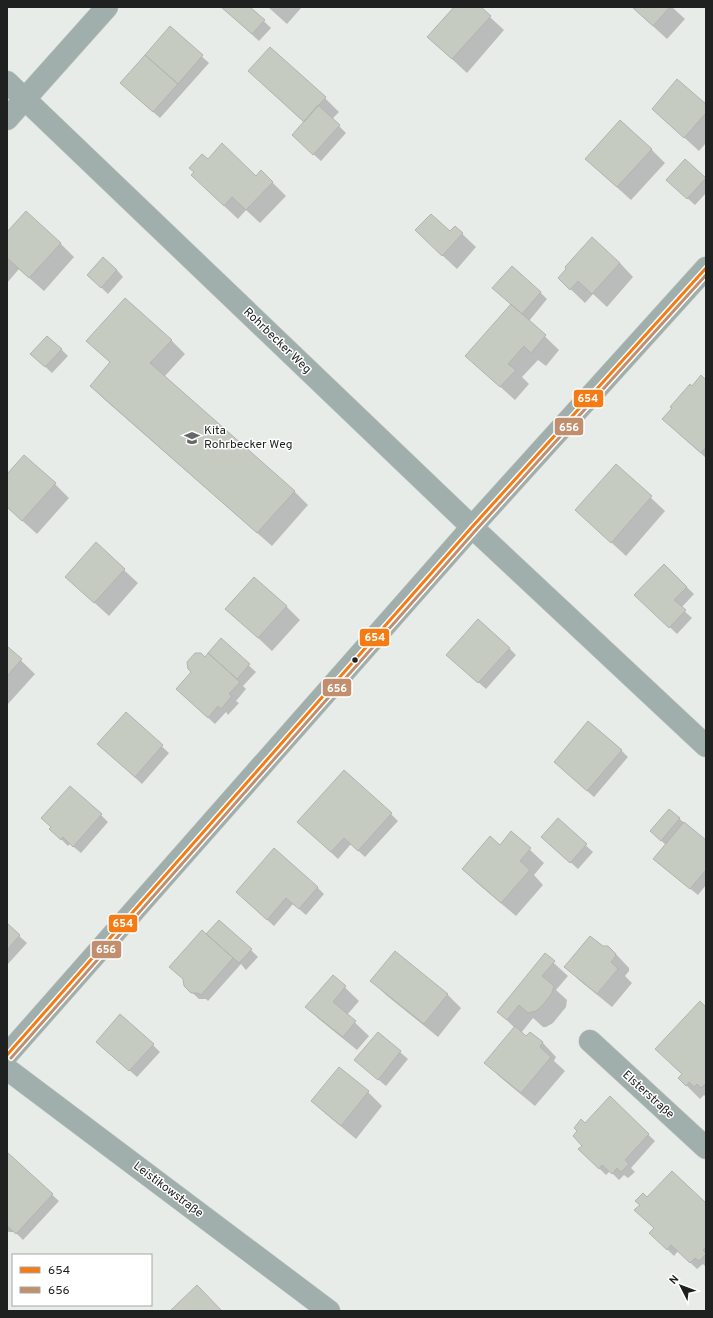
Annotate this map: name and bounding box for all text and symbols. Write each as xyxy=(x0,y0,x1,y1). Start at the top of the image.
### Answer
street label: Rohrbecker Weg xyxy=(240,304,314,378)
line badge: 654 xyxy=(573,389,604,408)
text: 654 xyxy=(578,392,598,406)
line badge: 656 xyxy=(554,417,584,436)
text: 656 xyxy=(559,421,579,435)
place label: Kita Rohrbecker Weg xyxy=(204,423,293,453)
school or university icon: Kita Rohrbecker Weg xyxy=(183,429,201,447)
line badge: 654 xyxy=(359,628,390,647)
text: 654 xyxy=(365,631,385,645)
unlabelled marker xyxy=(350,655,360,665)
line badge: 656 xyxy=(322,678,352,697)
text: 656 xyxy=(327,682,347,696)
line badge: 654 xyxy=(108,914,138,933)
text: 654 xyxy=(113,917,133,931)
line badge: 656 xyxy=(91,940,122,959)
text: 656 xyxy=(96,943,116,957)
street label: Elsterstraße xyxy=(619,1067,677,1123)
street label: Leistikowstraße xyxy=(130,1158,206,1222)
legend xyxy=(12,1254,152,1306)
text: 654 xyxy=(48,1263,70,1279)
north arrow xyxy=(661,1266,701,1306)
text: N xyxy=(666,1272,682,1288)
text: 656 xyxy=(48,1283,70,1299)

